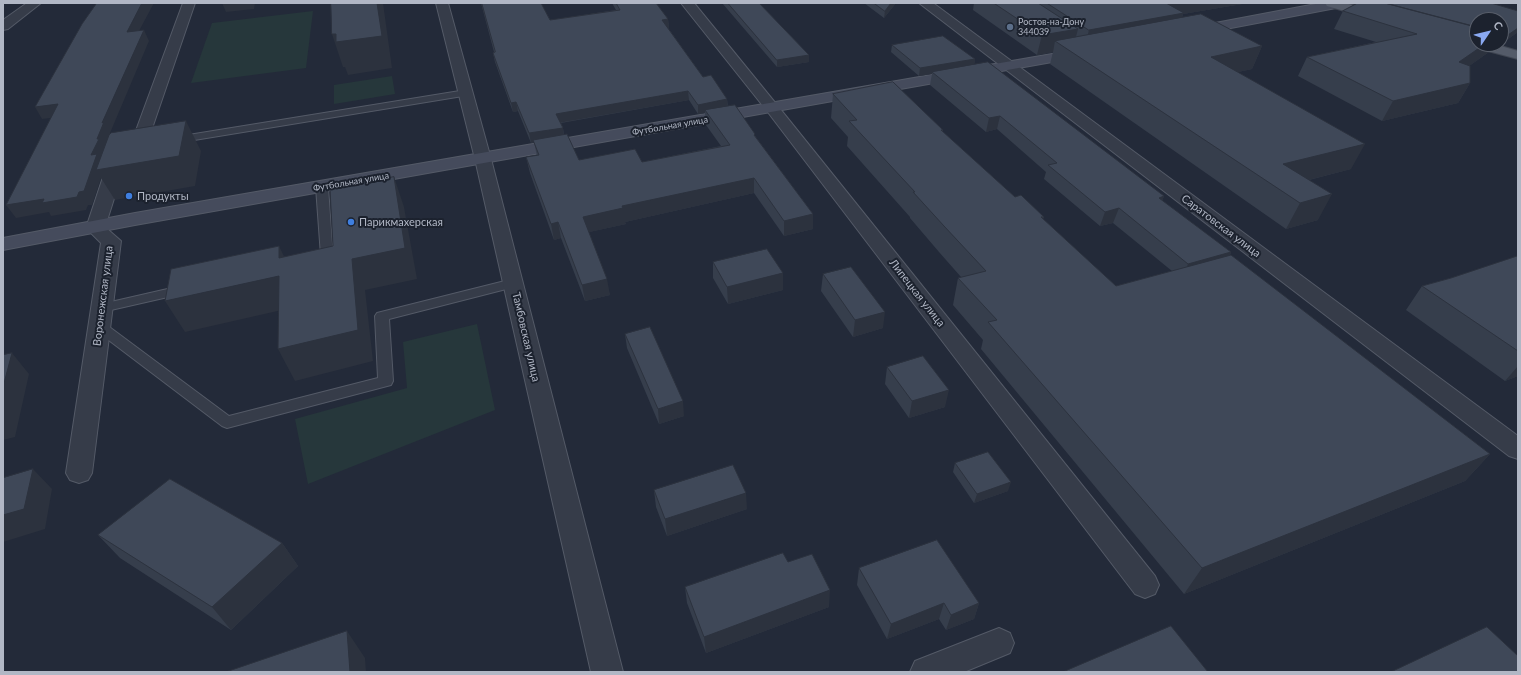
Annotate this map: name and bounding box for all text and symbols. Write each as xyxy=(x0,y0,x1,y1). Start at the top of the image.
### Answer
north arrow xyxy=(1469,12,1509,52)
place label: Ростов-на-Дону 344039 xyxy=(1018,17,1084,38)
text: С xyxy=(1491,19,1506,32)
marker: Ростов-на-Дону 344039 xyxy=(1005,22,1015,32)
street label: Футбольная улица xyxy=(631,114,709,138)
street label: Футбольная улица xyxy=(312,170,390,194)
place label: Продукты xyxy=(137,189,189,203)
marker: Продукты xyxy=(124,191,134,201)
street label: Саратовская улица xyxy=(1179,192,1263,260)
place label: Парикмахерская xyxy=(359,215,443,229)
marker: Парикмахерская xyxy=(346,217,356,227)
street label: Воронежская улица xyxy=(90,245,116,347)
street label: Липецкая улица xyxy=(886,257,948,329)
street label: Тамбовская улица xyxy=(509,291,543,383)

